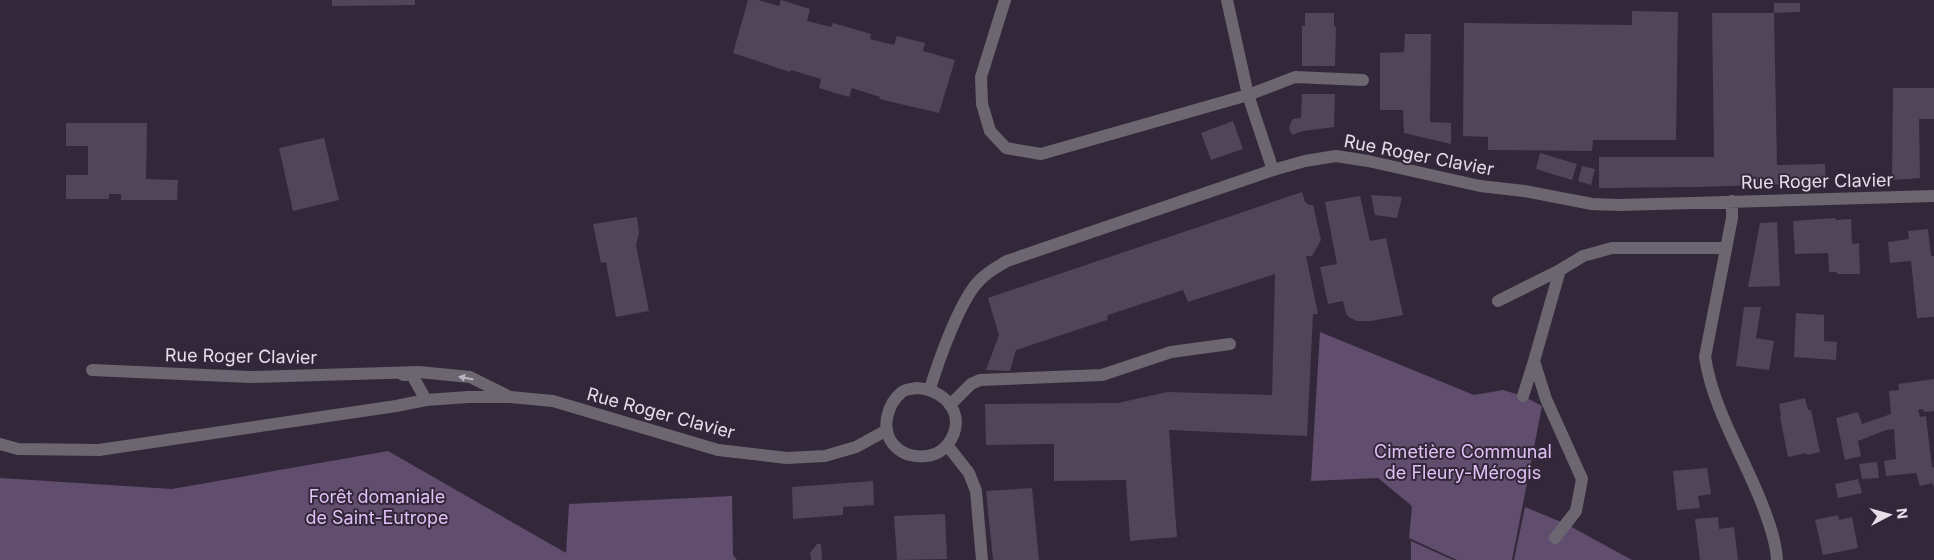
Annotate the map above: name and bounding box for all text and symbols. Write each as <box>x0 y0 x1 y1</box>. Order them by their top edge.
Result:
street label: Rue Roger Clavier <box>1342 130 1496 180</box>
street label: Rue Roger Clavier <box>1741 169 1894 193</box>
street label: Rue Roger Clavier <box>165 344 318 368</box>
one-way arrow <box>458 373 474 381</box>
street label: Rue Roger Clavier <box>585 383 738 443</box>
park label: Cimetière Communal de Fleury-Mérogis <box>1374 441 1552 483</box>
park label: Forêt domaniale de Saint-Eutrope <box>305 486 449 528</box>
north arrow <box>1864 490 1914 540</box>
text: N <box>1893 507 1911 520</box>

